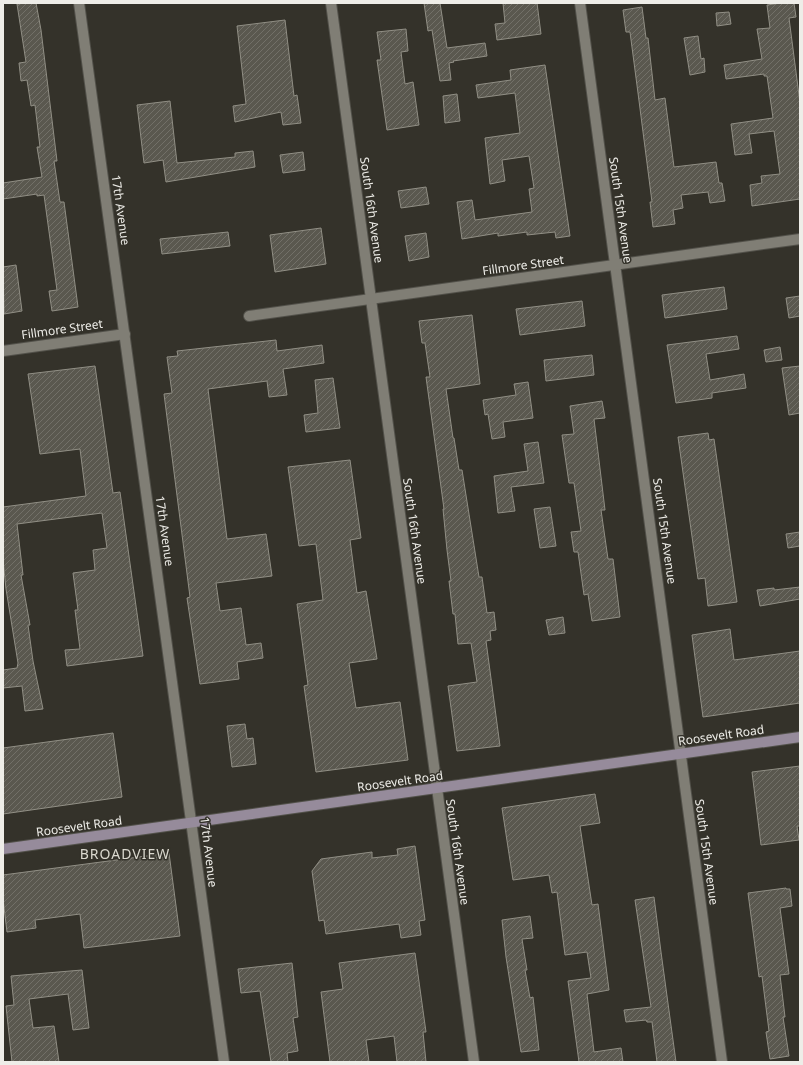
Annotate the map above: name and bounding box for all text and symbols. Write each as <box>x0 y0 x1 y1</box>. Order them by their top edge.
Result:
street label: South 16th Avenue <box>356 156 388 264</box>
street label: South 15th Avenue <box>605 156 637 264</box>
street label: 17th Avenue <box>108 174 134 246</box>
street label: Fillmore Street <box>481 251 565 279</box>
street label: Fillmore Street <box>20 315 104 343</box>
street label: South 16th Avenue <box>399 477 431 585</box>
street label: South 15th Avenue <box>649 477 681 585</box>
street label: 17th Avenue <box>152 495 178 567</box>
street label: Roosevelt Road <box>677 721 765 749</box>
street label: Roosevelt Road <box>356 767 444 795</box>
street label: South 16th Avenue <box>442 798 474 906</box>
street label: South 15th Avenue <box>691 798 723 906</box>
street label: Roosevelt Road <box>35 812 123 840</box>
street label: 17th Avenue <box>196 816 222 888</box>
district label: BROADVIEW <box>80 844 170 863</box>

